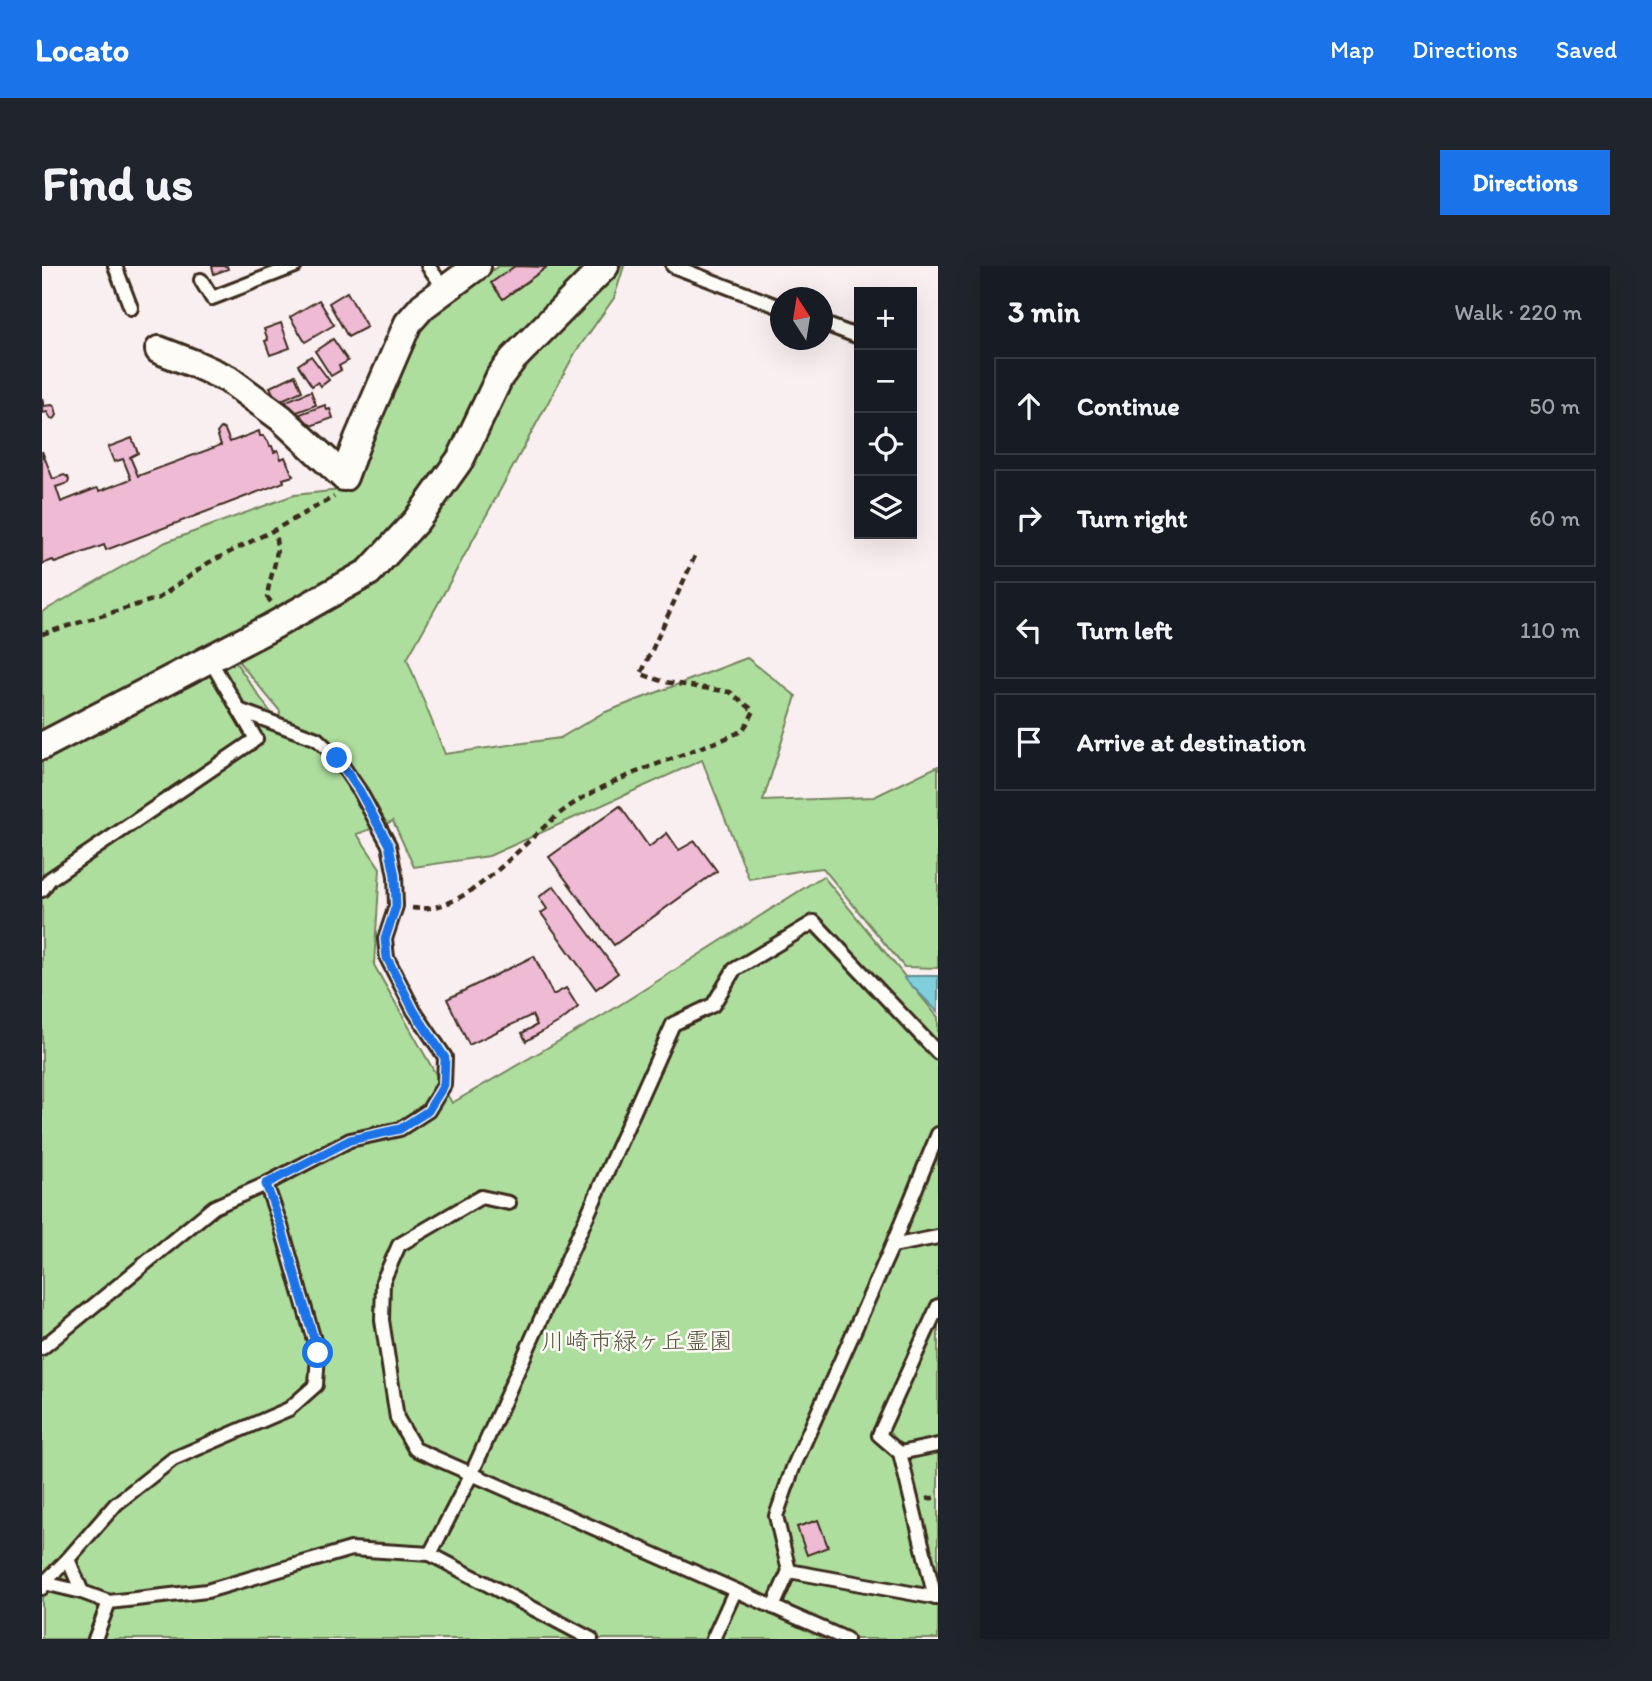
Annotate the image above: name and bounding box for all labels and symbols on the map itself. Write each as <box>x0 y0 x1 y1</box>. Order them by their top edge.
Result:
north arrow <box>770 287 833 350</box>
route end <box>321 742 352 773</box>
park label: 川崎市緑ヶ丘霊園 <box>541 1326 733 1355</box>
route start <box>302 1337 333 1368</box>

